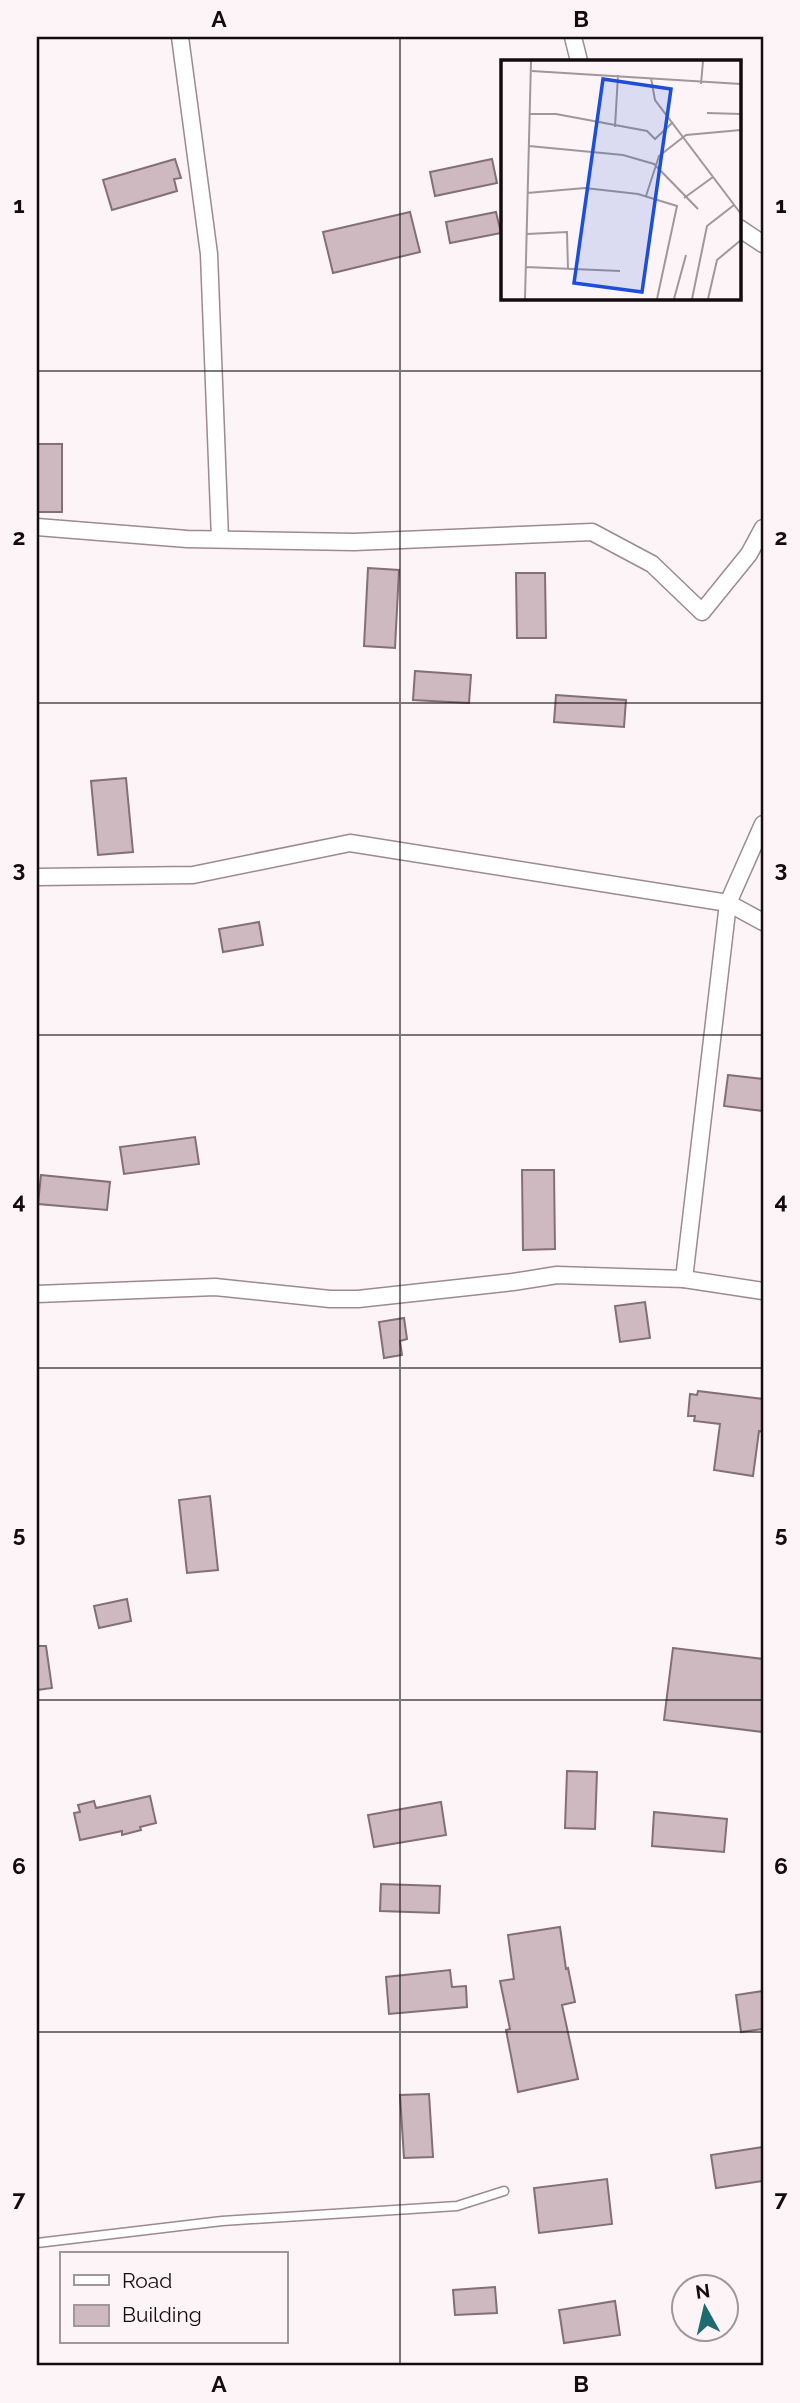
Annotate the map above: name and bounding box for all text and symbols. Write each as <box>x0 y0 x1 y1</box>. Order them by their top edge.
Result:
text: A <box>211 5 227 32</box>
text: B <box>573 5 589 32</box>
inset map <box>501 60 740 299</box>
text: 1 <box>13 191 25 218</box>
text: 1 <box>775 191 787 218</box>
text: 2 <box>13 523 25 550</box>
text: 2 <box>775 523 787 550</box>
text: 3 <box>13 855 25 882</box>
text: 3 <box>775 855 787 882</box>
text: 4 <box>12 1187 26 1214</box>
text: 4 <box>774 1187 788 1214</box>
text: 5 <box>13 1520 26 1547</box>
text: 5 <box>775 1520 788 1547</box>
text: 6 <box>12 1852 26 1879</box>
text: 6 <box>774 1852 788 1879</box>
text: 7 <box>13 2184 26 2211</box>
text: 7 <box>775 2184 788 2211</box>
legend <box>60 2252 287 2344</box>
text: Road <box>122 2268 172 2293</box>
north arrow <box>670 2274 740 2344</box>
text: N <box>694 2279 711 2303</box>
text: Building <box>122 2302 202 2327</box>
text: A <box>211 2370 227 2397</box>
text: B <box>573 2370 589 2397</box>

